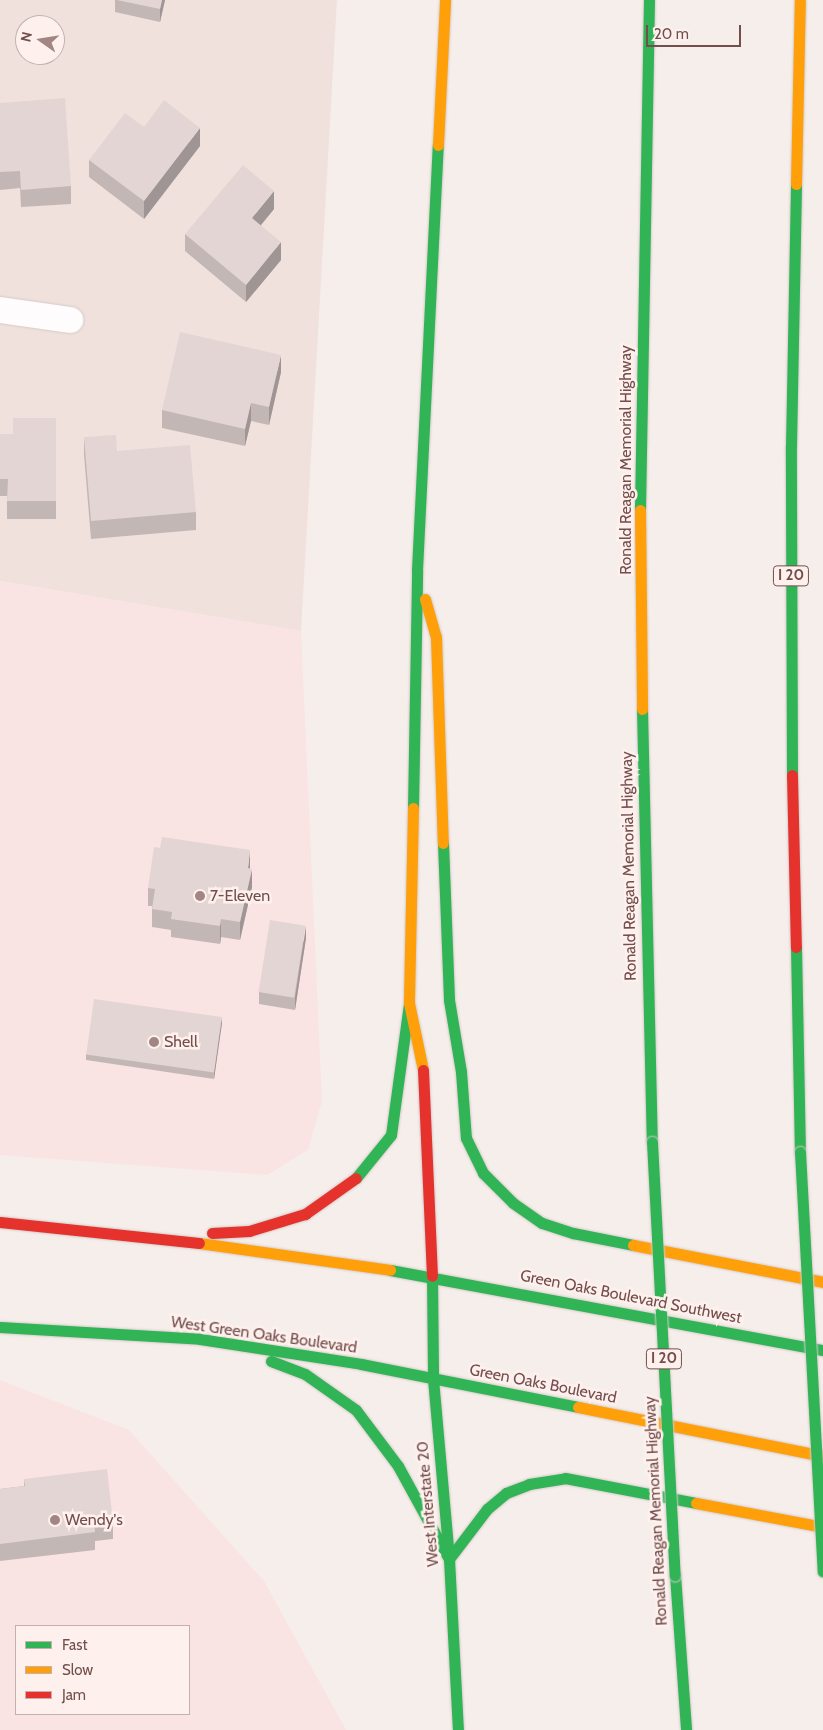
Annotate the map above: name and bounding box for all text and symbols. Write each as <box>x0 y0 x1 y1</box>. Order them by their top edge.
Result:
north arrow <box>15 15 65 65</box>
scale bar <box>648 15 743 47</box>
text: 20 m <box>654 25 689 43</box>
text: N <box>16 30 36 44</box>
street label: Ronald Reagan Memorial Highway <box>616 345 636 575</box>
road number: I 20 <box>772 564 810 588</box>
street label: Ronald Reagan Memorial Highway <box>617 751 641 981</box>
place label: 7-Eleven <box>210 886 270 906</box>
marker: 7-Eleven <box>194 890 206 902</box>
place label: Shell <box>164 1032 198 1052</box>
marker: Shell <box>148 1036 160 1048</box>
street label: Green Oaks Boulevard Southwest <box>519 1266 743 1328</box>
street label: West Green Oaks Boulevard <box>170 1312 358 1358</box>
road number: I 20 <box>645 1346 683 1372</box>
street label: Green Oaks Boulevard <box>468 1360 618 1408</box>
street label: Ronald Reagan Memorial Highway <box>640 1396 672 1626</box>
street label: West Interstate 20 <box>413 1440 443 1568</box>
place label: Wendy's <box>65 1510 123 1530</box>
marker: Wendy's <box>49 1514 61 1526</box>
legend <box>15 1625 190 1715</box>
text: Fast <box>62 1636 87 1654</box>
text: Slow <box>62 1661 93 1679</box>
text: Jam <box>62 1686 86 1704</box>

